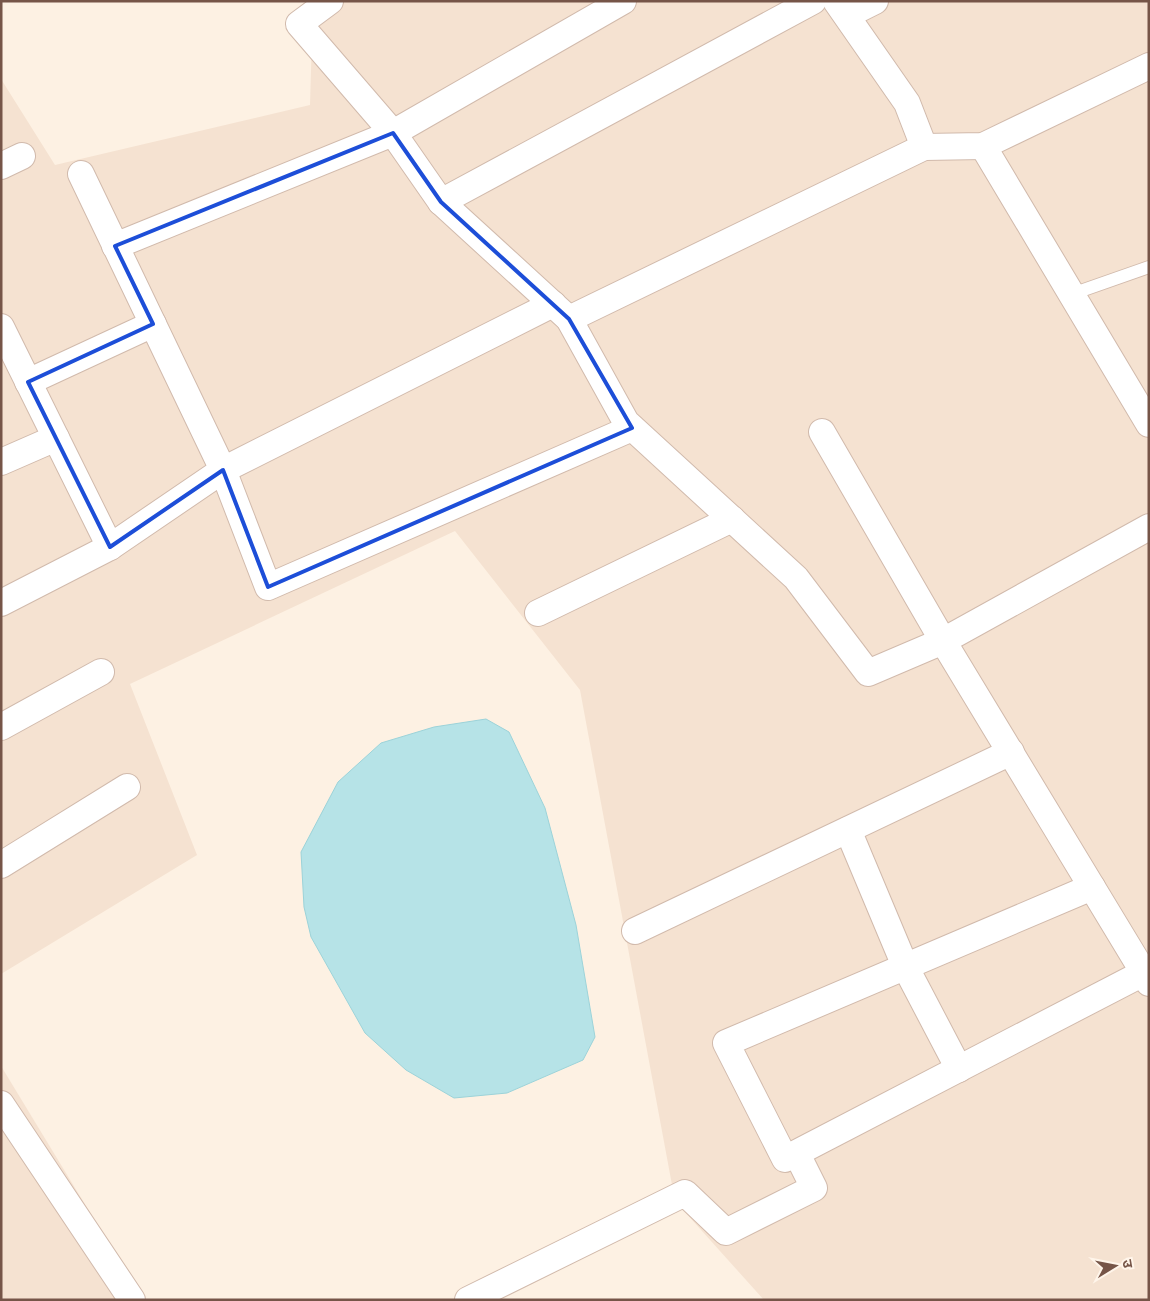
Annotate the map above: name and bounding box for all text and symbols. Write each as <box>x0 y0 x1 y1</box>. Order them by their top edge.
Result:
north arrow <box>1090 1241 1140 1291</box>
text: उ <box>1119 1258 1138 1270</box>

